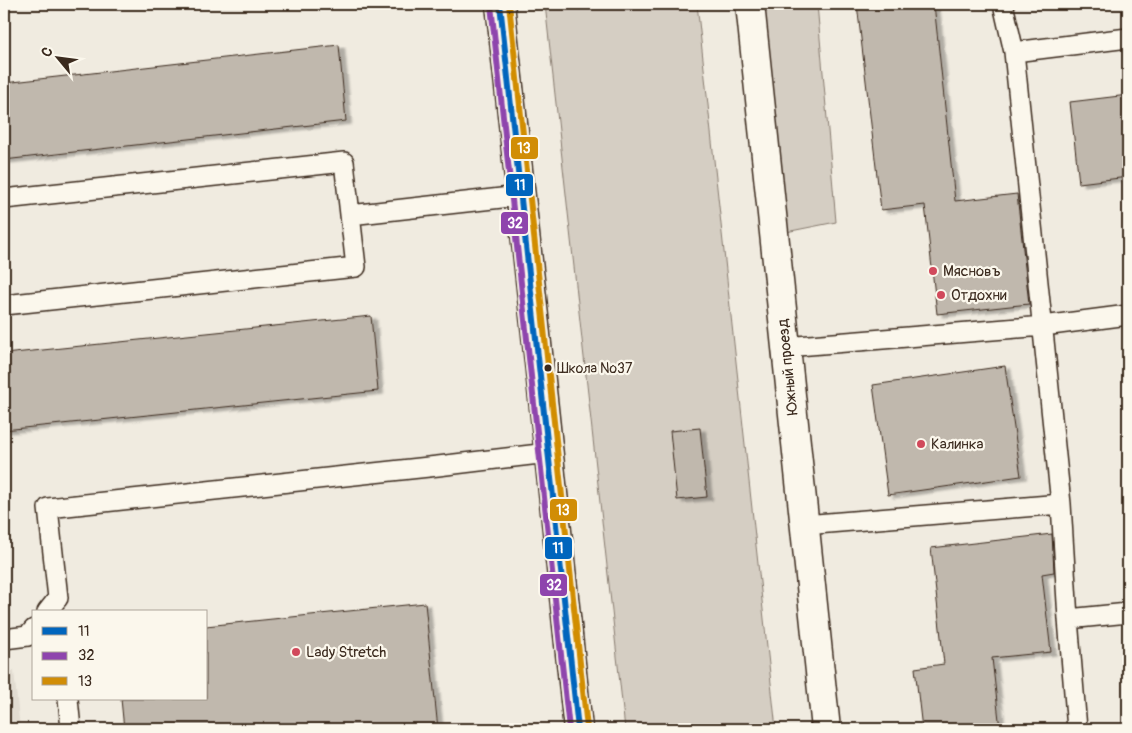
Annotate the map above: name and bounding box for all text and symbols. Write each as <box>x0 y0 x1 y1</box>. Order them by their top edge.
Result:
north arrow <box>32 32 82 82</box>
text: С <box>38 44 57 60</box>
line badge: 13 <box>510 136 539 160</box>
text: 13 <box>517 140 531 157</box>
line badge: 11 <box>505 173 534 197</box>
text: 11 <box>515 177 525 194</box>
line badge: 32 <box>500 211 529 235</box>
text: 32 <box>507 215 523 232</box>
place label: Мясновъ <box>943 262 1001 281</box>
marker: Мясновъ <box>927 265 939 277</box>
place label: Отдохни <box>951 286 1007 305</box>
marker: Отдохни <box>935 289 947 301</box>
street label: Южный проезд <box>774 318 802 416</box>
place label: Школа №37 <box>557 360 633 377</box>
marker: Школа №37 <box>543 363 553 373</box>
place label: Калинка <box>931 435 983 454</box>
marker: Калинка <box>915 438 927 450</box>
line badge: 13 <box>549 498 578 522</box>
text: 13 <box>556 502 570 519</box>
line badge: 11 <box>544 536 573 560</box>
text: 11 <box>553 540 563 557</box>
line badge: 32 <box>539 573 568 597</box>
text: 32 <box>546 577 562 594</box>
legend <box>32 610 208 700</box>
text: 11 <box>78 622 90 641</box>
place label: Lady Stretch <box>306 643 386 662</box>
text: 32 <box>78 646 95 665</box>
marker: Lady Stretch <box>290 646 302 658</box>
text: 13 <box>78 672 92 691</box>

